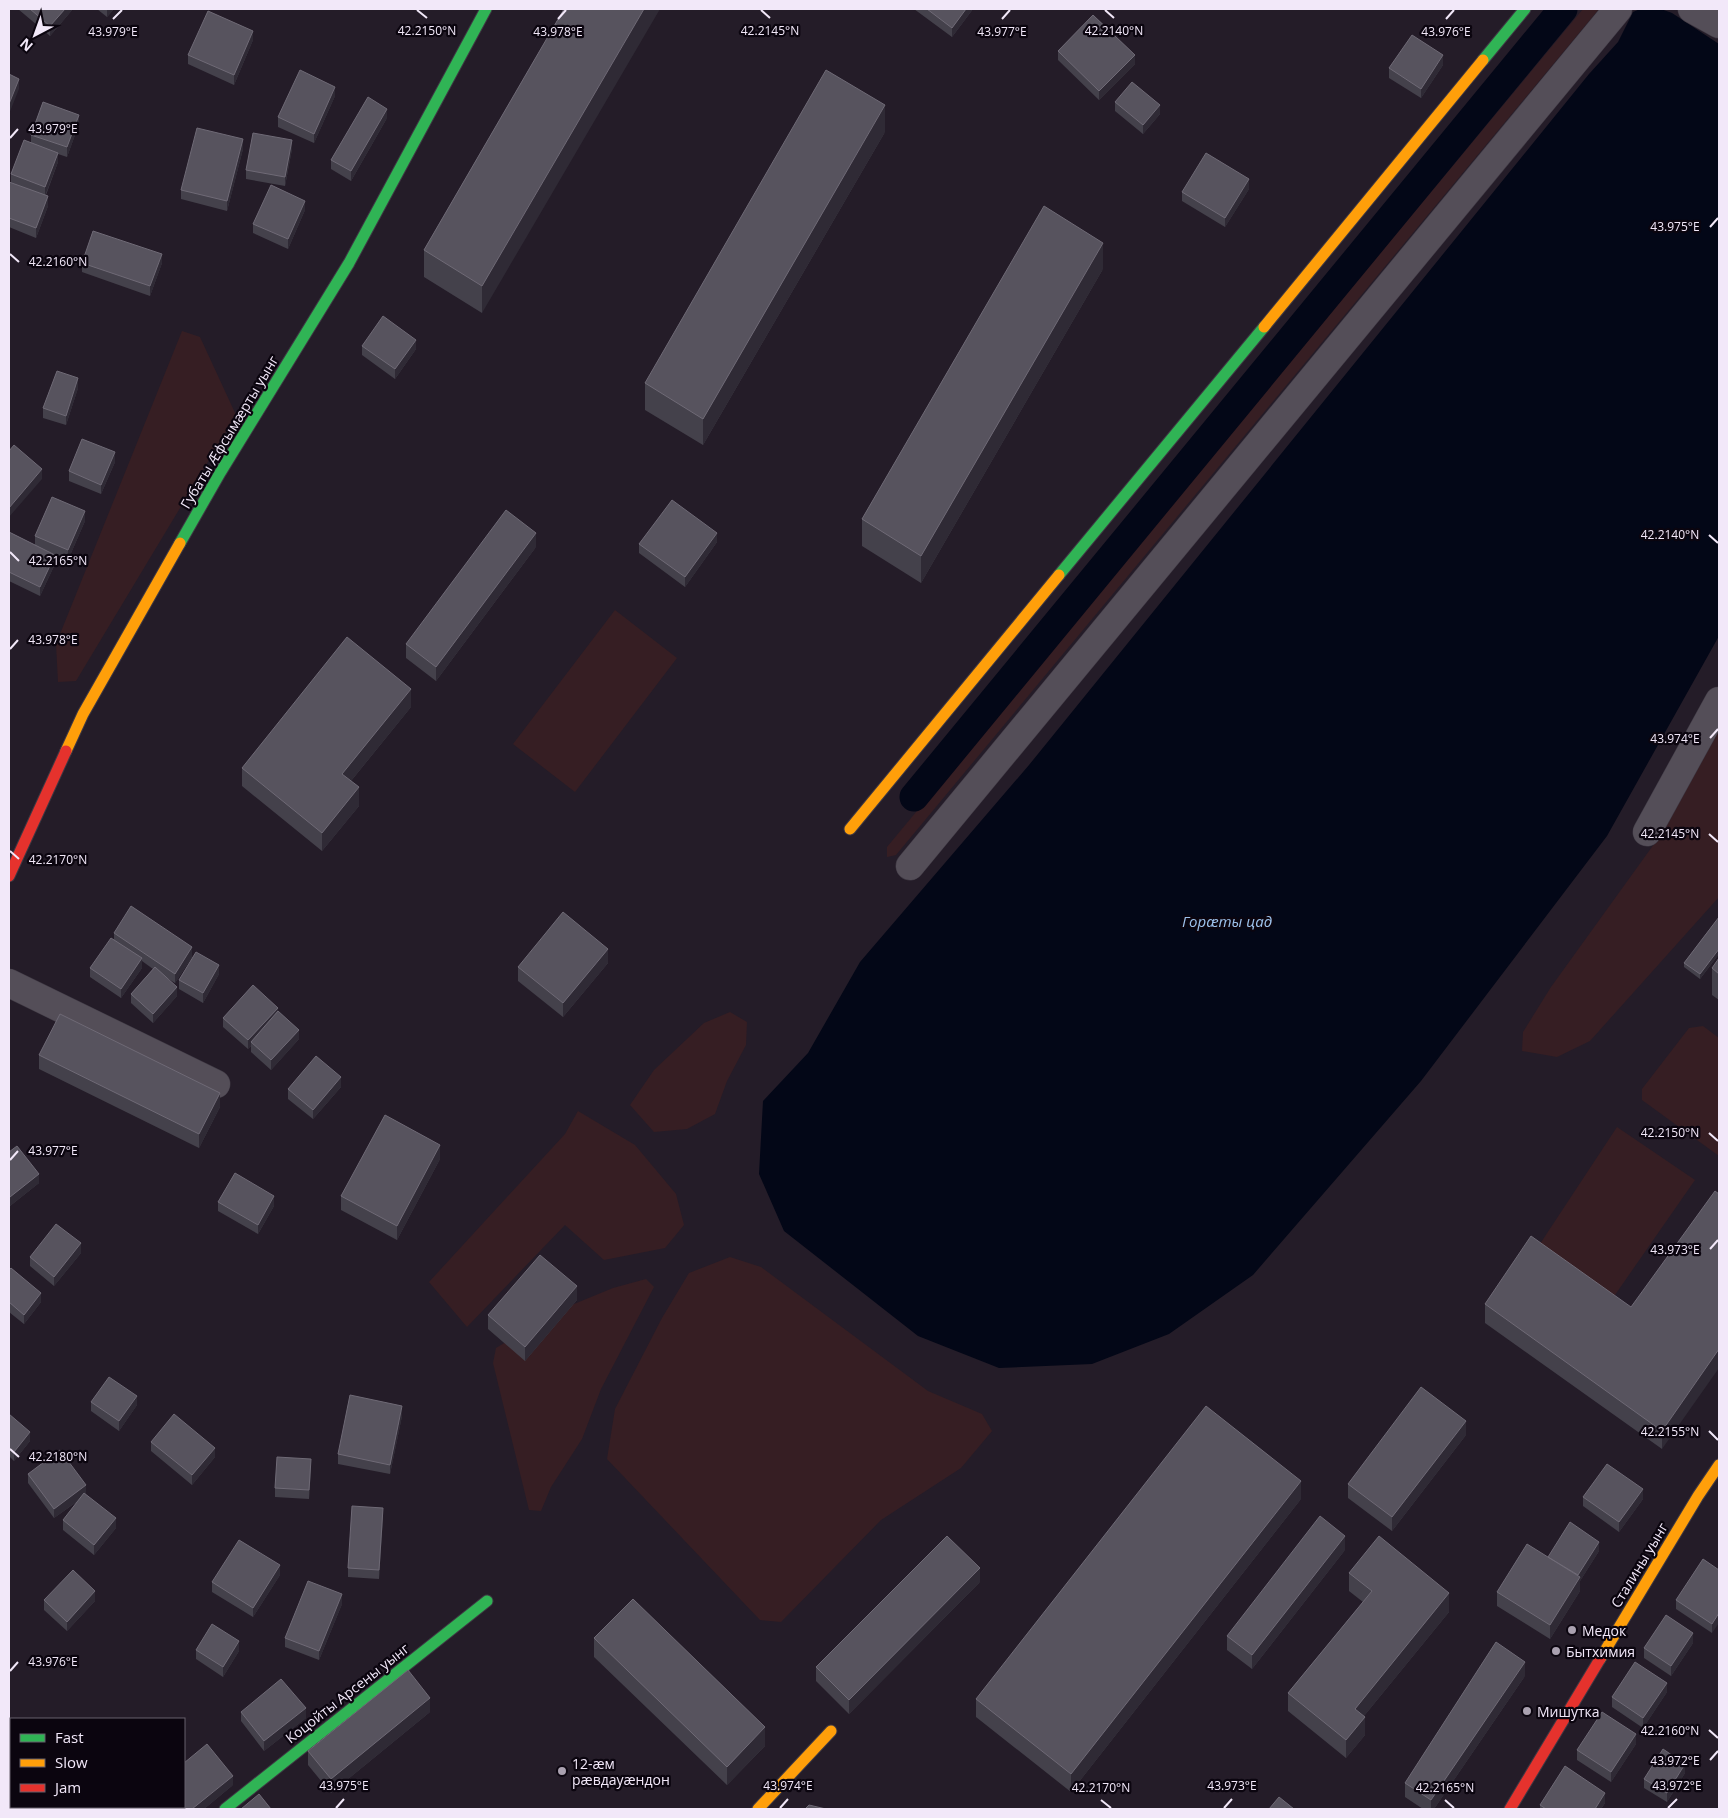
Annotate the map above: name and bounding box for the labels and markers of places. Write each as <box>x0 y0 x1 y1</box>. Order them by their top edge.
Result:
place label: Медок <box>1582 1621 1627 1640</box>
marker: Медок <box>1566 1624 1578 1636</box>
place label: Бытхимия <box>1566 1642 1635 1661</box>
marker: Бытхимия <box>1550 1645 1562 1657</box>
place label: Мишутка <box>1537 1702 1600 1721</box>
marker: Мишутка <box>1521 1705 1533 1717</box>
place label: 12-æм рӕвдауӕндон <box>572 1754 670 1789</box>
marker: 12-æм рӕвдауӕндон <box>556 1765 568 1777</box>

